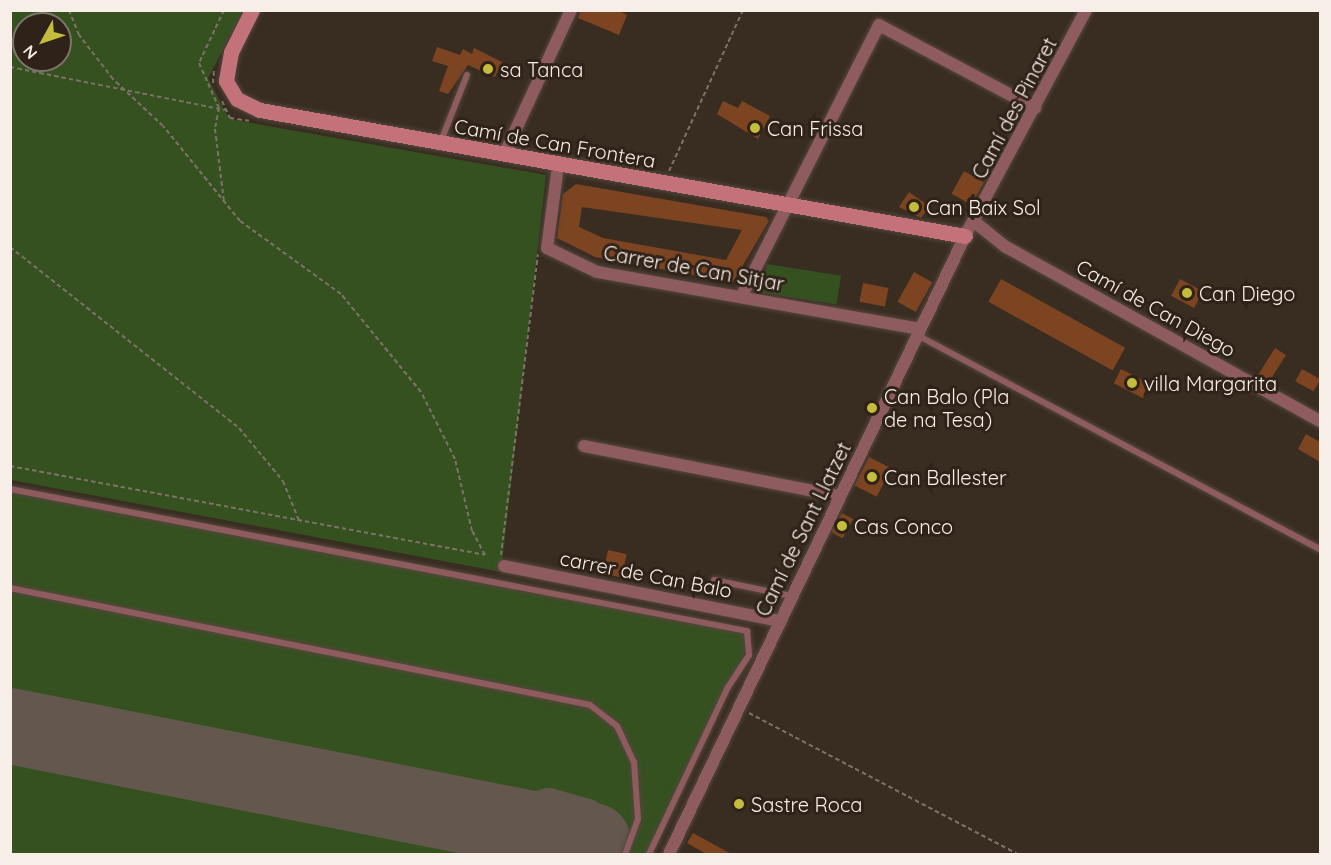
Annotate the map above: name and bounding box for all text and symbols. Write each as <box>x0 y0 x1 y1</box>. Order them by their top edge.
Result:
north arrow <box>12 12 72 72</box>
street label: Camí des Pinaret <box>967 33 1061 183</box>
text: N <box>18 41 41 63</box>
place label: sa Tanca <box>500 57 583 81</box>
marker: sa Tanca <box>481 62 495 76</box>
street label: Camí de Can Frontera <box>453 113 657 173</box>
place label: Can Frissa <box>767 116 863 140</box>
marker: Can Frissa <box>748 121 762 135</box>
place label: Can Baix Sol <box>926 195 1041 219</box>
marker: Can Baix Sol <box>907 200 921 214</box>
street label: Carrer de Can Sitjar <box>602 240 786 296</box>
street label: Camí de Can Diego <box>1072 254 1240 362</box>
place label: Can Diego <box>1199 281 1295 305</box>
marker: Can Diego <box>1180 286 1194 300</box>
place label: villa Margarita <box>1144 371 1277 395</box>
marker: villa Margarita <box>1125 376 1139 390</box>
place label: Can Balo (Pla de na Tesa) <box>884 384 1009 431</box>
marker: Can Balo (Pla de na Tesa) <box>865 401 879 415</box>
street label: Camí de Sant Llatzet <box>750 438 856 620</box>
place label: Can Ballester <box>884 465 1007 489</box>
marker: Can Ballester <box>865 470 879 484</box>
place label: Cas Conco <box>854 514 953 538</box>
marker: Cas Conco <box>835 519 849 533</box>
street label: carrer de Can Balo <box>558 546 734 602</box>
place label: Sastre Roca <box>751 792 862 816</box>
marker: Sastre Roca <box>732 797 746 811</box>

